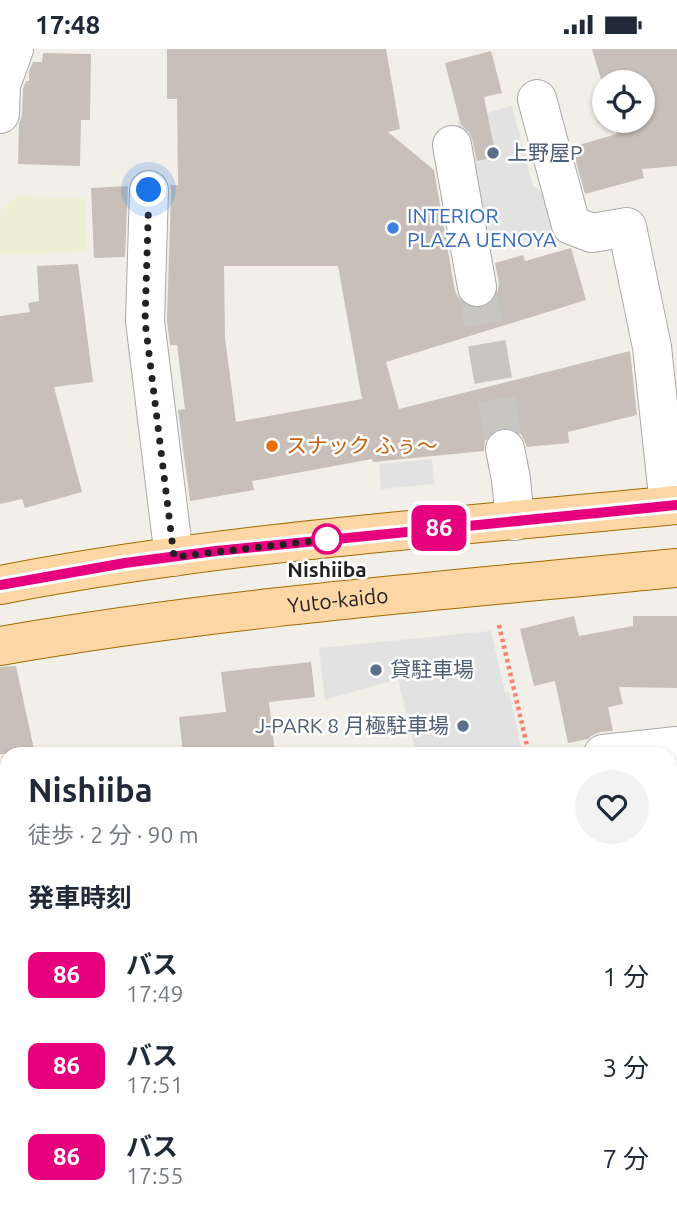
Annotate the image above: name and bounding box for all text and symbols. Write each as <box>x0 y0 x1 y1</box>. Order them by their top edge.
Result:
text: 17:48 <box>35 10 100 39</box>
map controls <box>592 70 655 133</box>
button: locate <box>592 70 655 133</box>
place label: 上野屋P <box>507 140 583 164</box>
marker: 上野屋P <box>485 145 501 161</box>
your location <box>131 172 166 207</box>
place label: INTERIOR PLAZA UENOYA <box>407 203 557 251</box>
marker: INTERIOR PLAZA UENOYA <box>385 220 401 236</box>
place label: スナック ふぅ～ <box>286 433 438 457</box>
marker: スナック ふぅ～ <box>264 438 280 454</box>
line badge: 86 <box>408 505 471 551</box>
text: 86 <box>425 514 453 541</box>
marker: Nishiiba <box>312 524 342 554</box>
place label: Nishiiba <box>287 557 367 581</box>
street label: Yuto-kaido <box>286 583 389 617</box>
place label: 貸駐車場 <box>390 657 474 681</box>
marker: 貸駐車場 <box>368 662 384 678</box>
place label: J-PARK 8 月極駐車場 <box>255 713 449 737</box>
marker: J-PARK 8 月極駐車場 <box>455 718 471 734</box>
button: heart <box>575 770 649 844</box>
text: Nishiiba <box>28 771 153 808</box>
text: 徒歩 · 2 分 · 90 m <box>28 822 199 847</box>
text: 発車時刻 <box>28 883 132 912</box>
text: バス <box>126 950 178 979</box>
text: 86 <box>53 961 80 988</box>
text: 1 分 <box>602 962 649 991</box>
text: 17:49 <box>126 981 184 1006</box>
text: バス <box>126 1041 178 1070</box>
text: 86 <box>53 1052 80 1079</box>
text: 3 分 <box>602 1053 649 1082</box>
text: 17:51 <box>126 1072 184 1097</box>
text: バス <box>126 1132 178 1161</box>
text: 86 <box>53 1143 80 1170</box>
text: 7 分 <box>602 1144 649 1173</box>
text: 17:55 <box>126 1163 184 1188</box>

